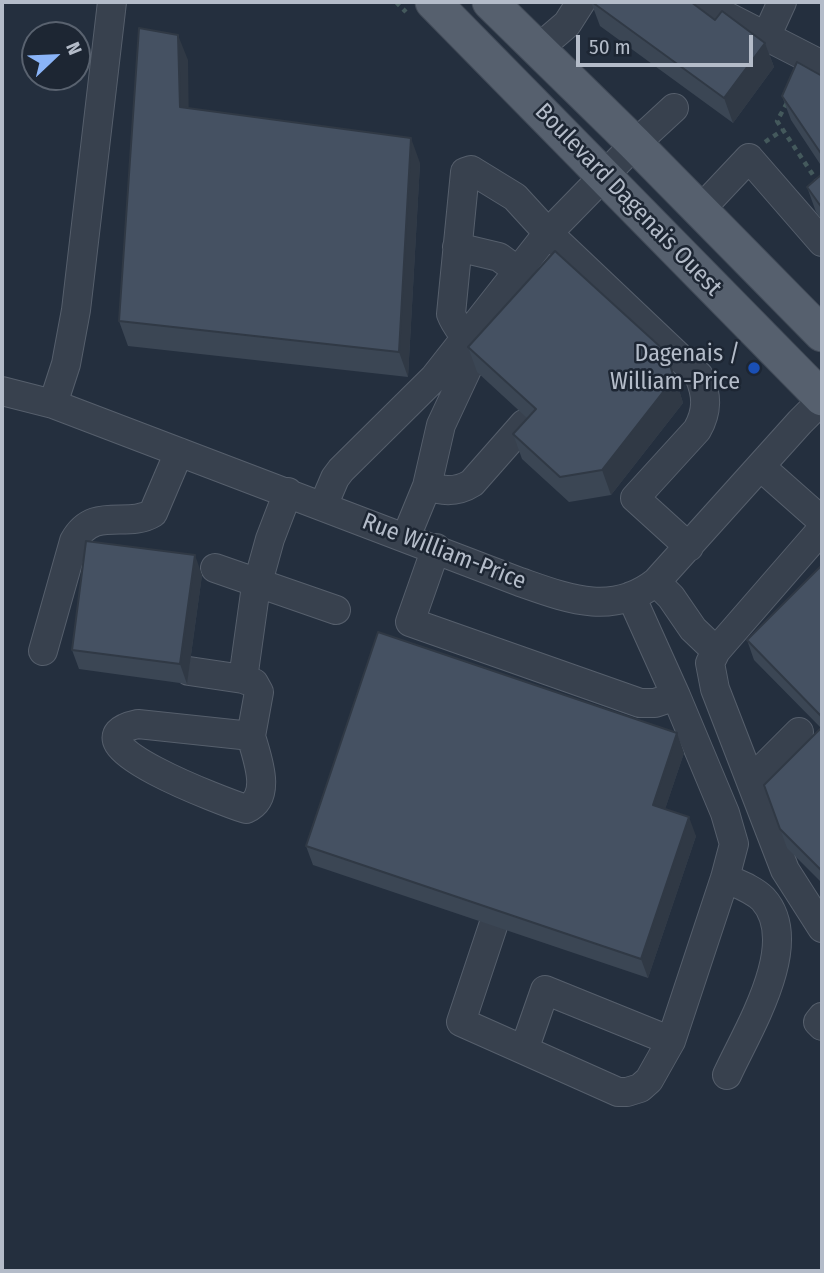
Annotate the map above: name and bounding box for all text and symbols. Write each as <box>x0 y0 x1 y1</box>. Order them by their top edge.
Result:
north arrow <box>21 21 91 91</box>
scale bar <box>579 21 756 65</box>
text: 50 m <box>589 34 631 60</box>
text: N <box>61 39 87 58</box>
street label: Boulevard Dagenais Ouest <box>529 98 727 302</box>
place label: Dagenais / William-Price <box>610 340 740 396</box>
marker: Dagenais / William-Price <box>746 360 762 376</box>
street label: Rue William-Price <box>358 508 530 596</box>

